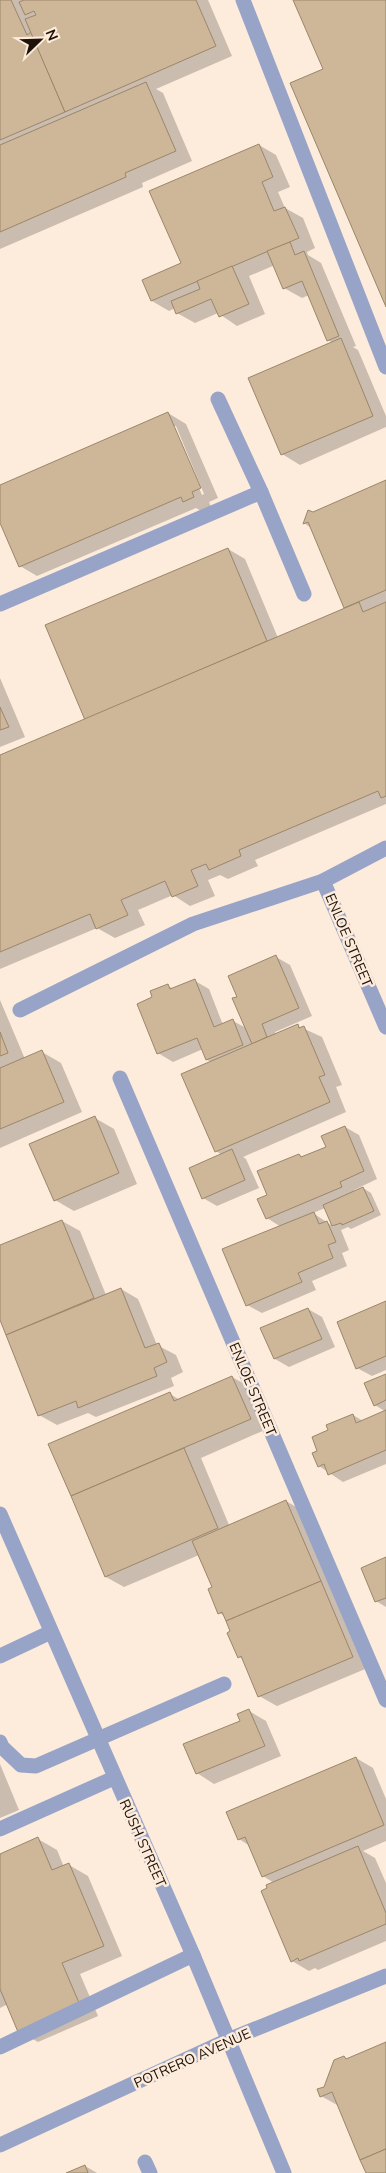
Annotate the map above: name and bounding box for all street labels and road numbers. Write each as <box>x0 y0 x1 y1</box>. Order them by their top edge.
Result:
street label: ENLOE STREET <box>321 891 377 990</box>
street label: ENLOE STREET <box>225 1340 281 1439</box>
street label: RUSH STREET <box>116 1796 171 1890</box>
street label: POTRERO AVENUE <box>131 2024 253 2092</box>

